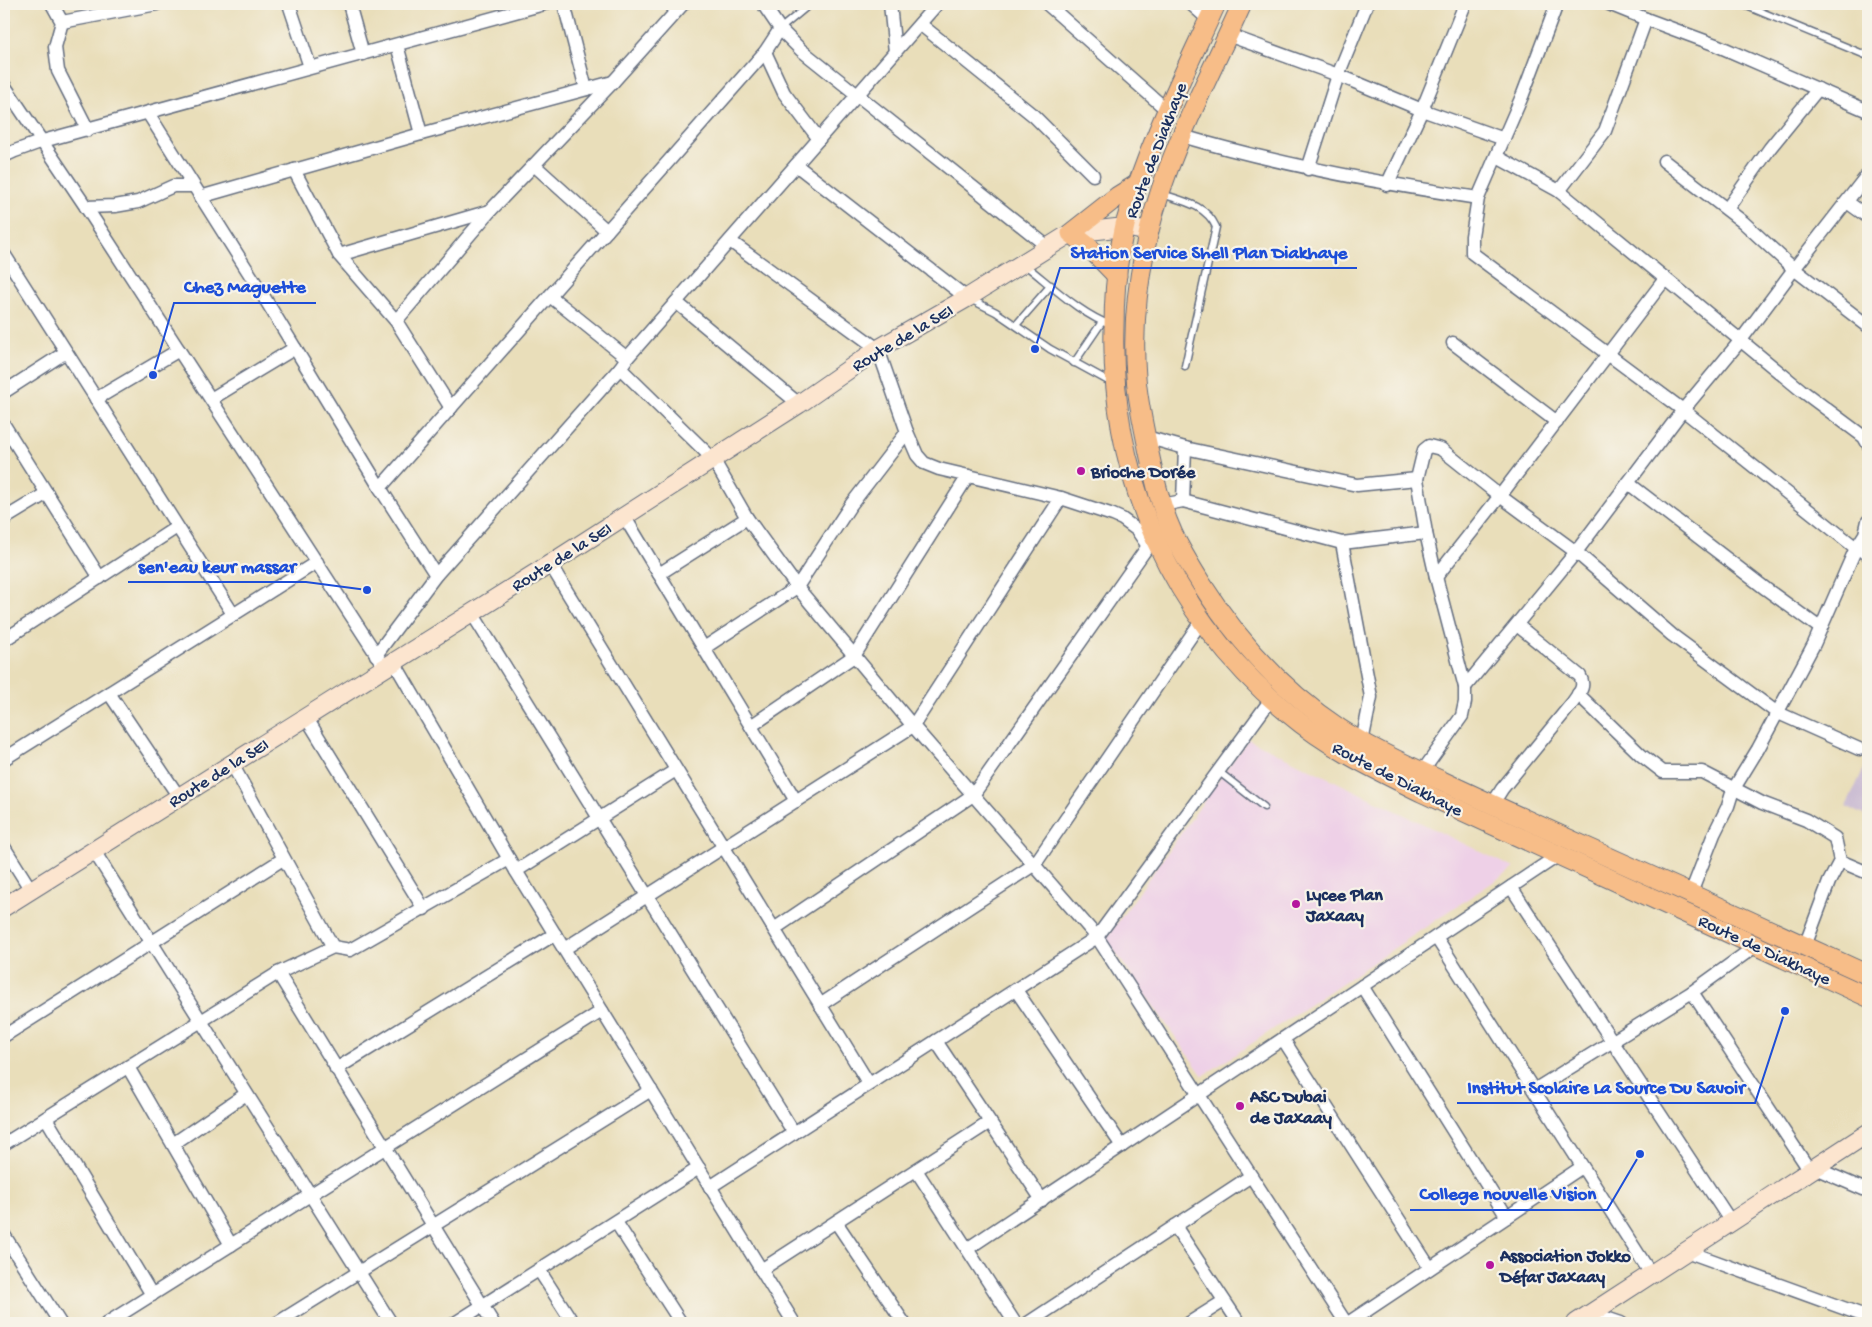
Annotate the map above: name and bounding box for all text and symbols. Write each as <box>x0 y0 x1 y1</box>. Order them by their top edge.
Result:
street label: Route de Diakhaye <box>1122 79 1193 222</box>
callout: Station Service Shell Plan Diakhaye <box>1060 234 1357 268</box>
text: Station Service Shell Plan Diakhaye <box>1071 243 1349 266</box>
callout: Chez Maguette <box>174 269 316 303</box>
text: Chez Maguette <box>183 277 307 300</box>
street label: Route de la SEI <box>849 301 958 378</box>
place label: Brioche Dorée <box>1090 463 1196 484</box>
marker: Brioche Dorée <box>1075 465 1087 477</box>
street label: Route de la SEI <box>508 519 616 597</box>
callout: sen'eau keur massar <box>128 548 306 582</box>
text: sen'eau keur massar <box>138 557 298 580</box>
street label: Route de la SEI <box>165 735 273 813</box>
street label: Route de Diakhaye <box>1328 738 1466 823</box>
place label: Lycee Plan Jaxaay <box>1305 886 1383 928</box>
marker: Lycee Plan Jaxaay <box>1290 898 1302 910</box>
street label: Route de Diakhaye <box>1694 911 1834 991</box>
callout: Institut Scolaire La Source Du Savoir <box>1457 1069 1755 1103</box>
text: Institut Scolaire La Source Du Savoir <box>1467 1078 1747 1101</box>
place label: ASC Dubai de Jaxaay <box>1249 1088 1332 1130</box>
marker: ASC Dubai de Jaxaay <box>1234 1100 1246 1112</box>
callout: College nouvelle Vision <box>1410 1176 1607 1210</box>
text: College nouvelle Vision <box>1419 1184 1597 1207</box>
place label: Association Jokko Défar Jaxaay <box>1498 1247 1632 1289</box>
marker: Association Jokko Défar Jaxaay <box>1484 1259 1496 1271</box>

